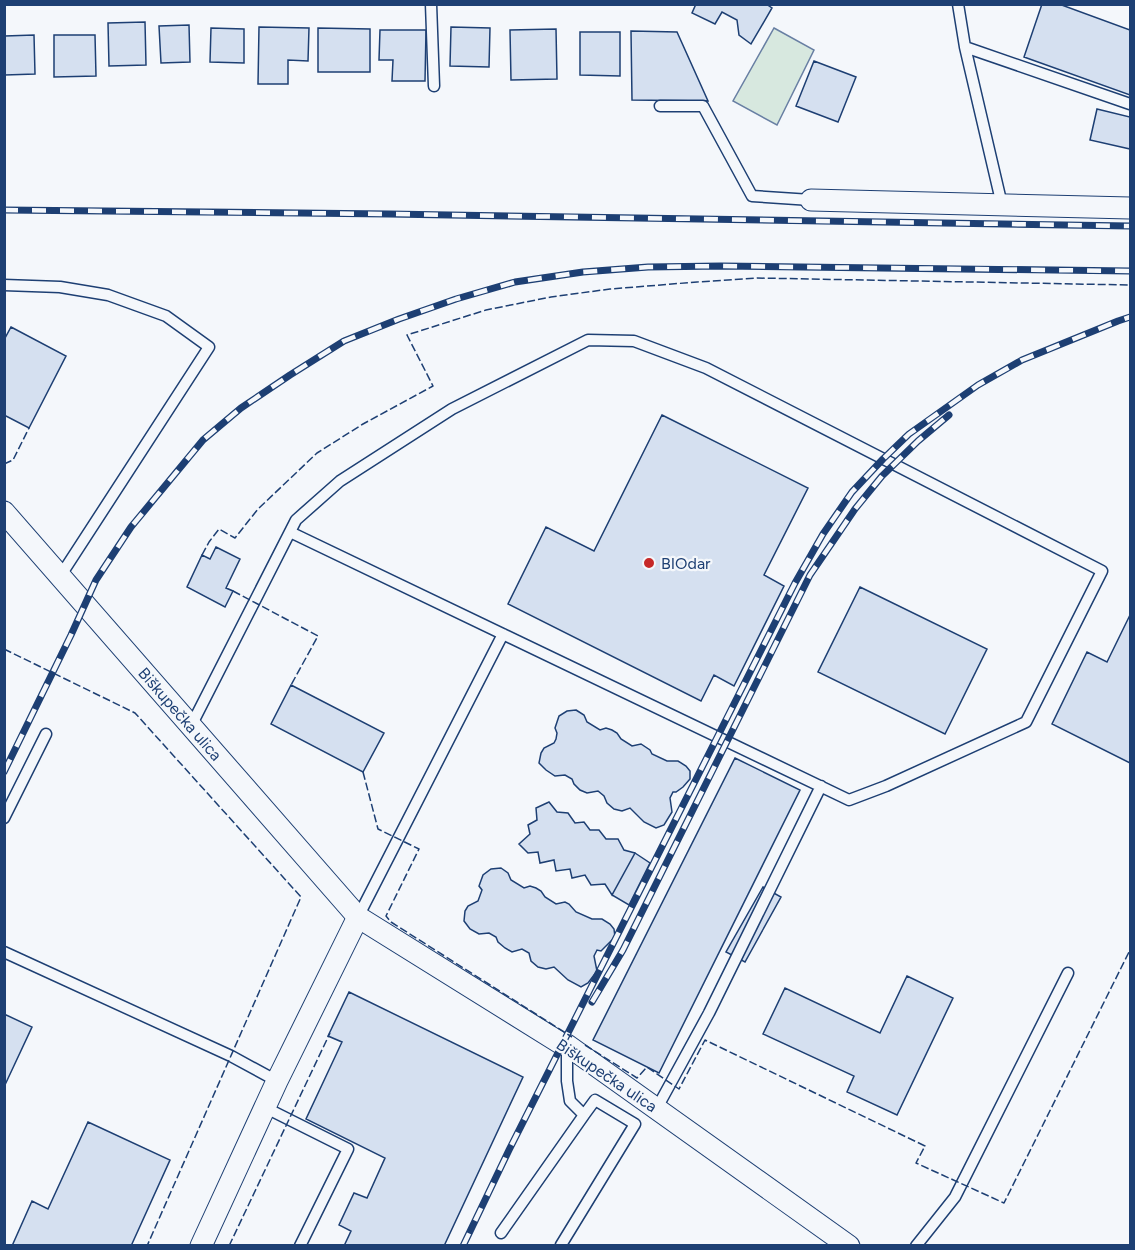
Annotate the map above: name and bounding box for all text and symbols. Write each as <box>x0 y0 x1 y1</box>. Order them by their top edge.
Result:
place label: BIOdar <box>661 554 711 573</box>
marker: BIOdar <box>642 556 656 570</box>
street label: Biškupečka ulica <box>134 664 226 765</box>
street label: Biškupečka ulica <box>553 1035 661 1116</box>

